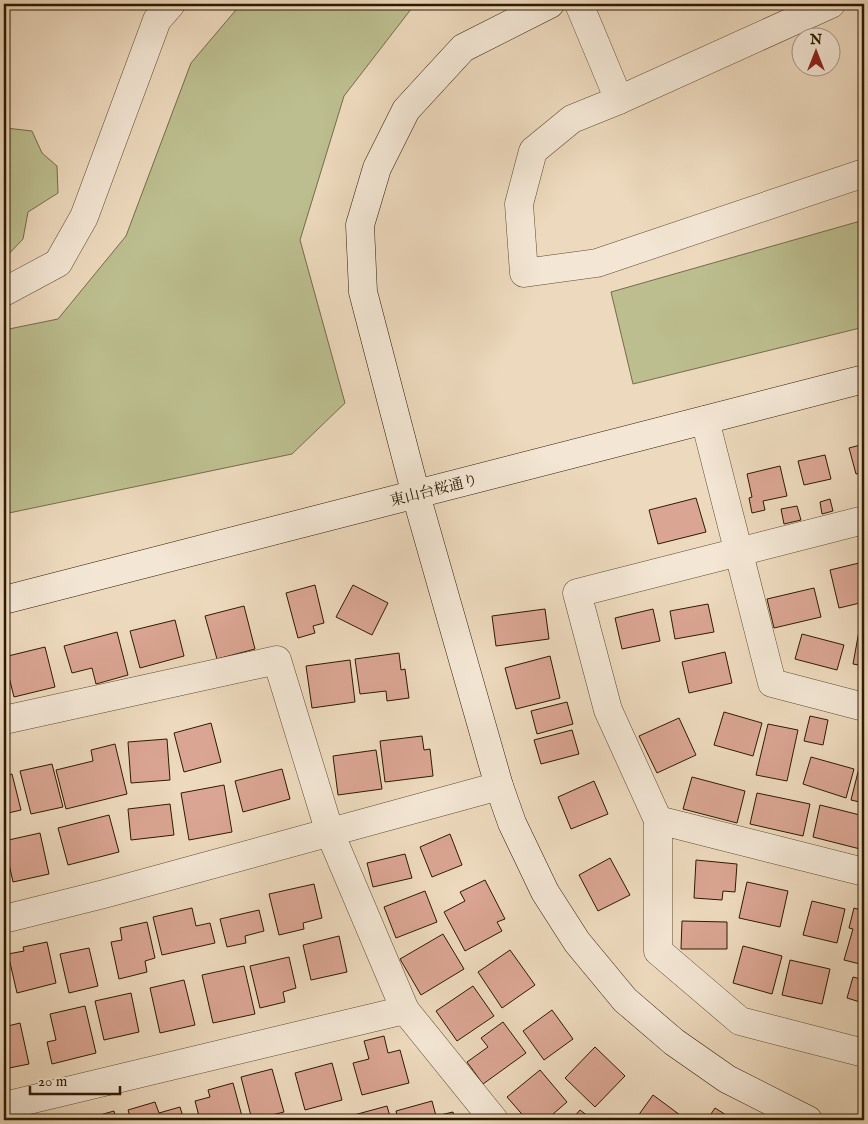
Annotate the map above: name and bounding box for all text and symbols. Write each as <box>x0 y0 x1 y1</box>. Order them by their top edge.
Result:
north arrow <box>790 28 840 78</box>
text: N <box>809 31 822 49</box>
street label: 東山台桜通り <box>388 470 480 511</box>
scale bar <box>30 1064 120 1096</box>
text: 20 m <box>38 1072 68 1091</box>

